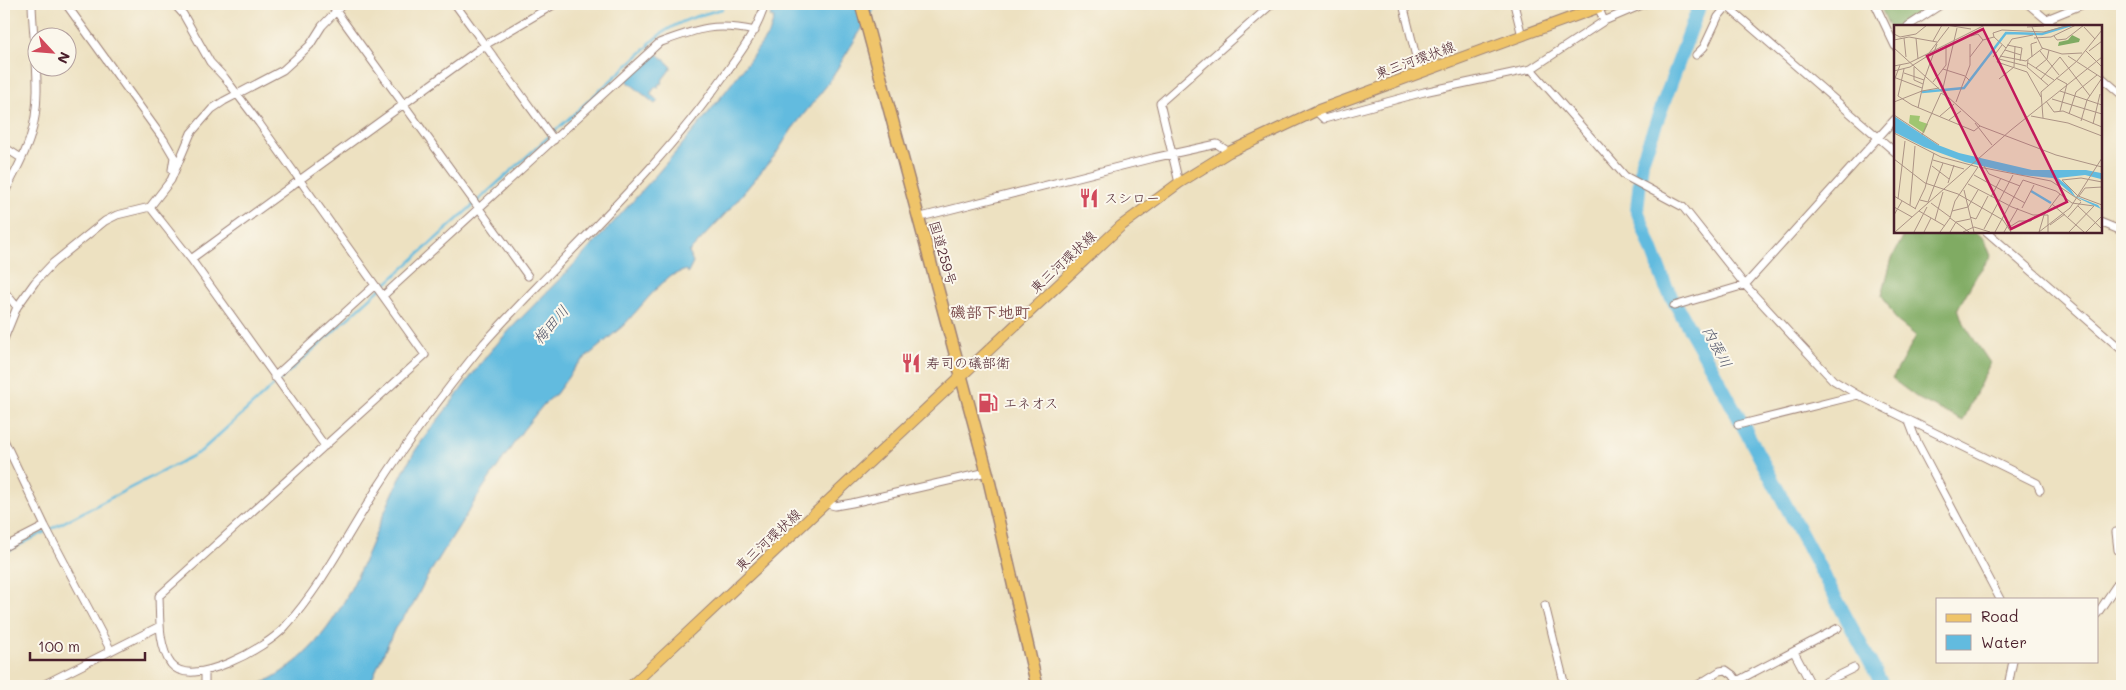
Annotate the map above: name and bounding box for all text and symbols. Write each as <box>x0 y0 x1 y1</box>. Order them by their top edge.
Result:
inset map <box>1894 25 2101 232</box>
north arrow <box>28 28 78 78</box>
street label: 東三河環状線 <box>1372 36 1458 83</box>
text: N <box>53 49 75 67</box>
restaurant icon: スシロー <box>1078 187 1100 209</box>
place label: スシロー <box>1104 188 1160 207</box>
street label: 国道259号 <box>925 218 962 287</box>
street label: 東三河環状線 <box>1025 226 1100 297</box>
water label: 梅田川 <box>528 301 573 348</box>
district label: 磯部下地町 <box>950 301 1030 322</box>
water label: 内張川 <box>1698 322 1737 371</box>
restaurant icon: 寿司の礒部衛 <box>900 352 922 374</box>
place label: 寿司の礒部衛 <box>926 353 1010 372</box>
fuel station icon: エネオス <box>977 392 999 414</box>
place label: エネオス <box>1003 393 1058 412</box>
street label: 東三河環状線 <box>730 504 805 575</box>
legend <box>1936 598 2098 662</box>
text: Road <box>1981 606 2018 626</box>
scale bar <box>30 630 145 662</box>
text: Water <box>1981 632 2027 652</box>
text: 100 m <box>38 636 80 656</box>

